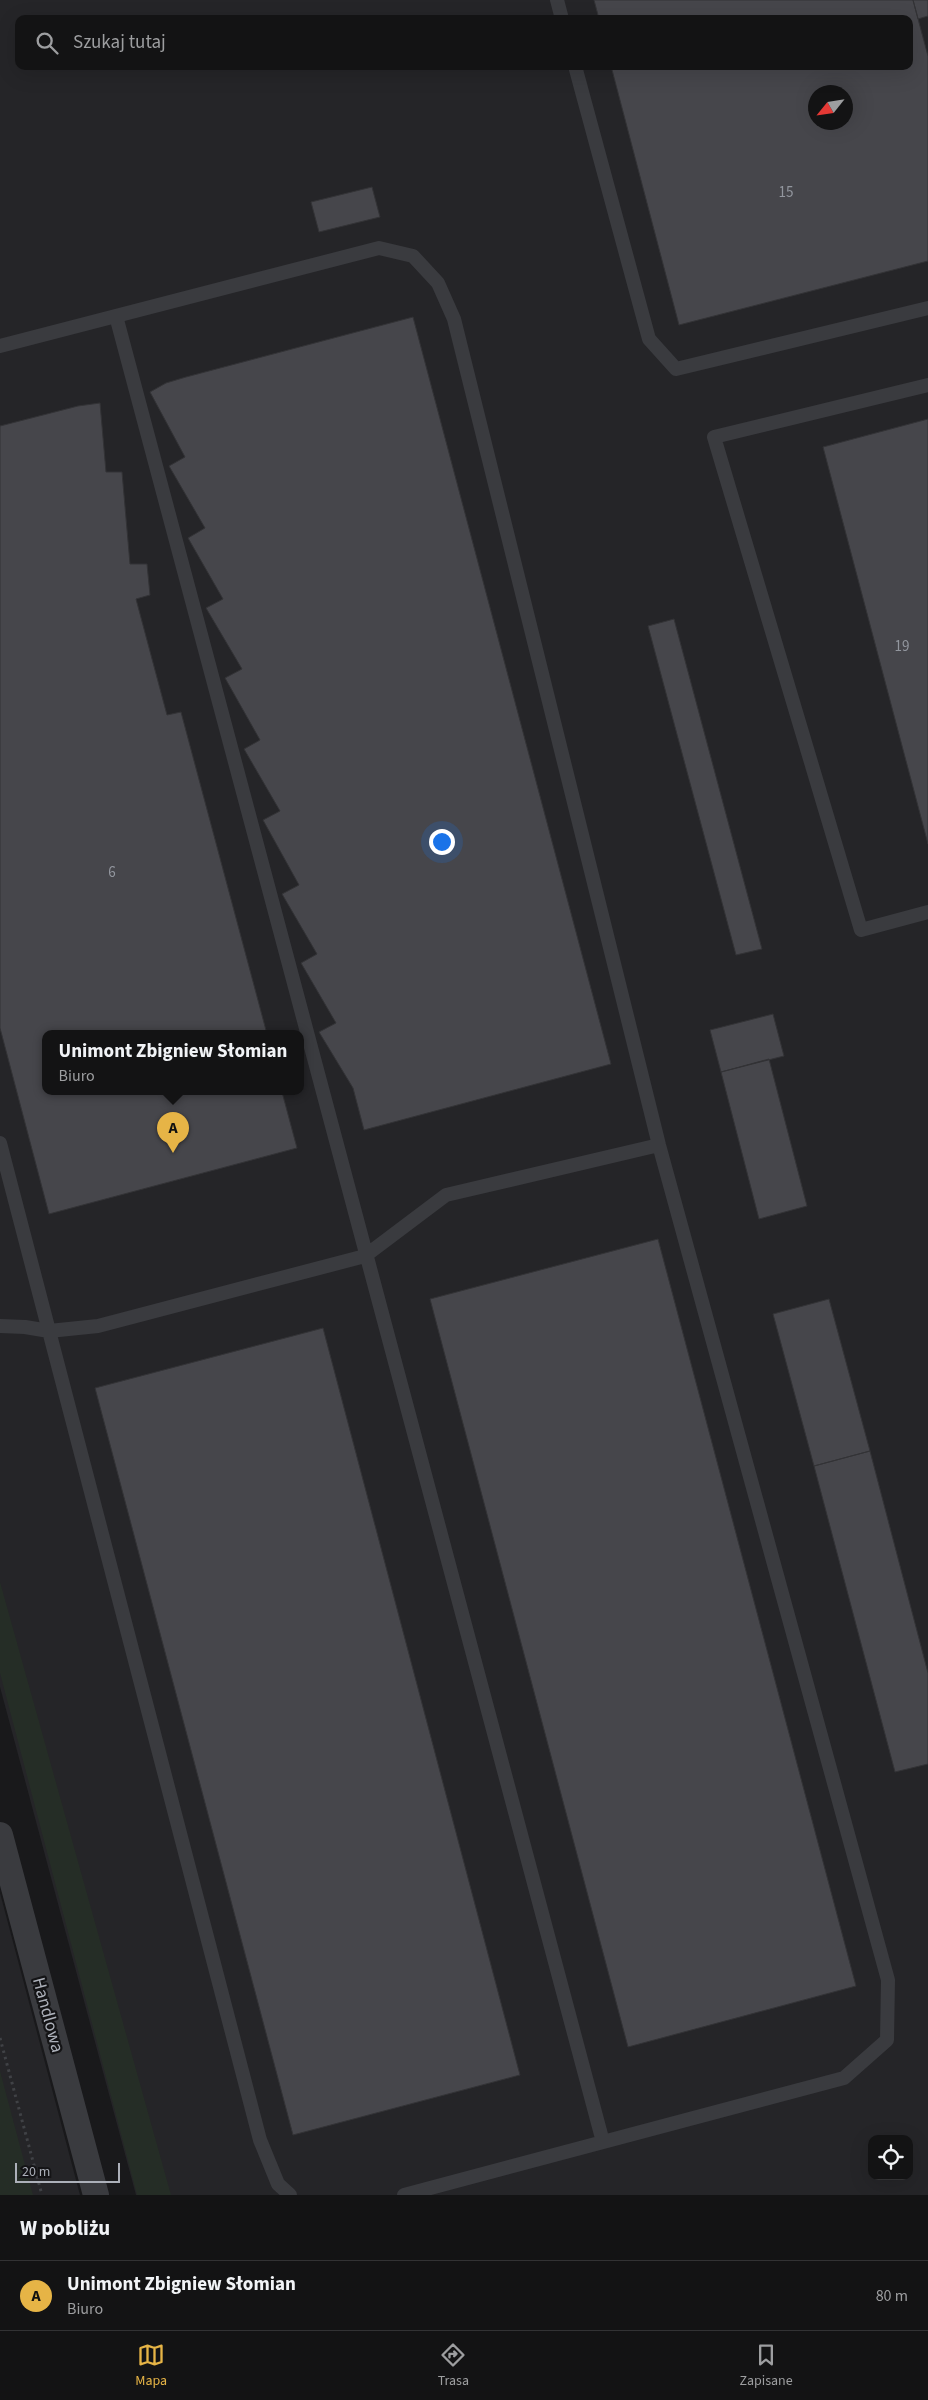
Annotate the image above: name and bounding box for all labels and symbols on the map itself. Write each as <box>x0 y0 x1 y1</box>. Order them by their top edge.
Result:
north arrow <box>808 85 853 130</box>
house number: 15 <box>779 182 793 203</box>
house number: 19 <box>895 636 909 657</box>
your location <box>429 829 455 855</box>
house number: 6 <box>108 862 116 883</box>
pin: A <box>157 1112 189 1153</box>
street label: Handlowa <box>26 1975 70 2055</box>
scale bar <box>15 2160 120 2183</box>

